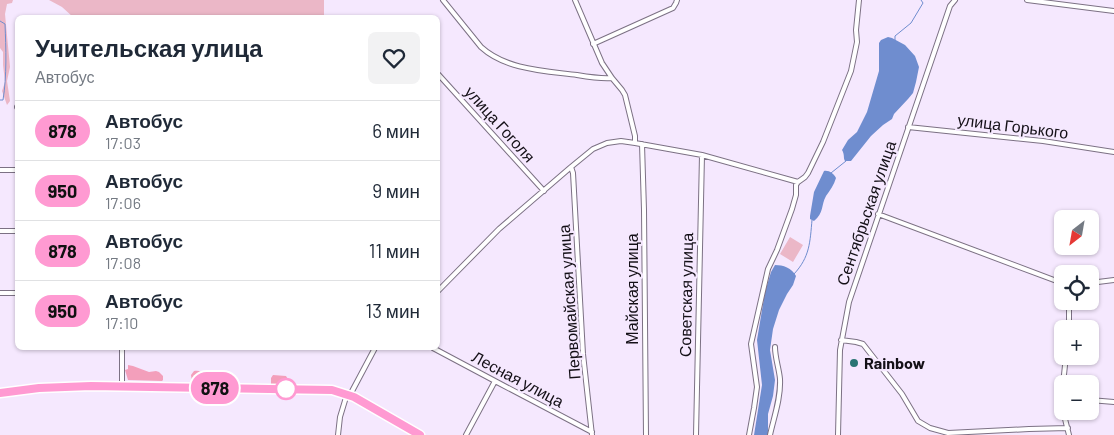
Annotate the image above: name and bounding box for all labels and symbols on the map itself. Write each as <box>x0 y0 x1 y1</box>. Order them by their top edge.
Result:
street label: улица Гоголя <box>461 82 539 166</box>
street label: улица Горького <box>957 109 1070 142</box>
street label: Сентябрьская улица <box>832 138 899 288</box>
north arrow <box>1054 210 1099 255</box>
street label: Первомайская улица <box>554 224 583 380</box>
street label: Майская улица <box>622 233 641 345</box>
street label: Советская улица <box>675 233 696 357</box>
street label: Лесная улица <box>469 346 567 411</box>
place label: Rainbow <box>864 353 926 372</box>
marker: Rainbow <box>848 357 860 369</box>
line badge: 878 <box>186 372 244 404</box>
unlabelled marker <box>275 378 297 400</box>

